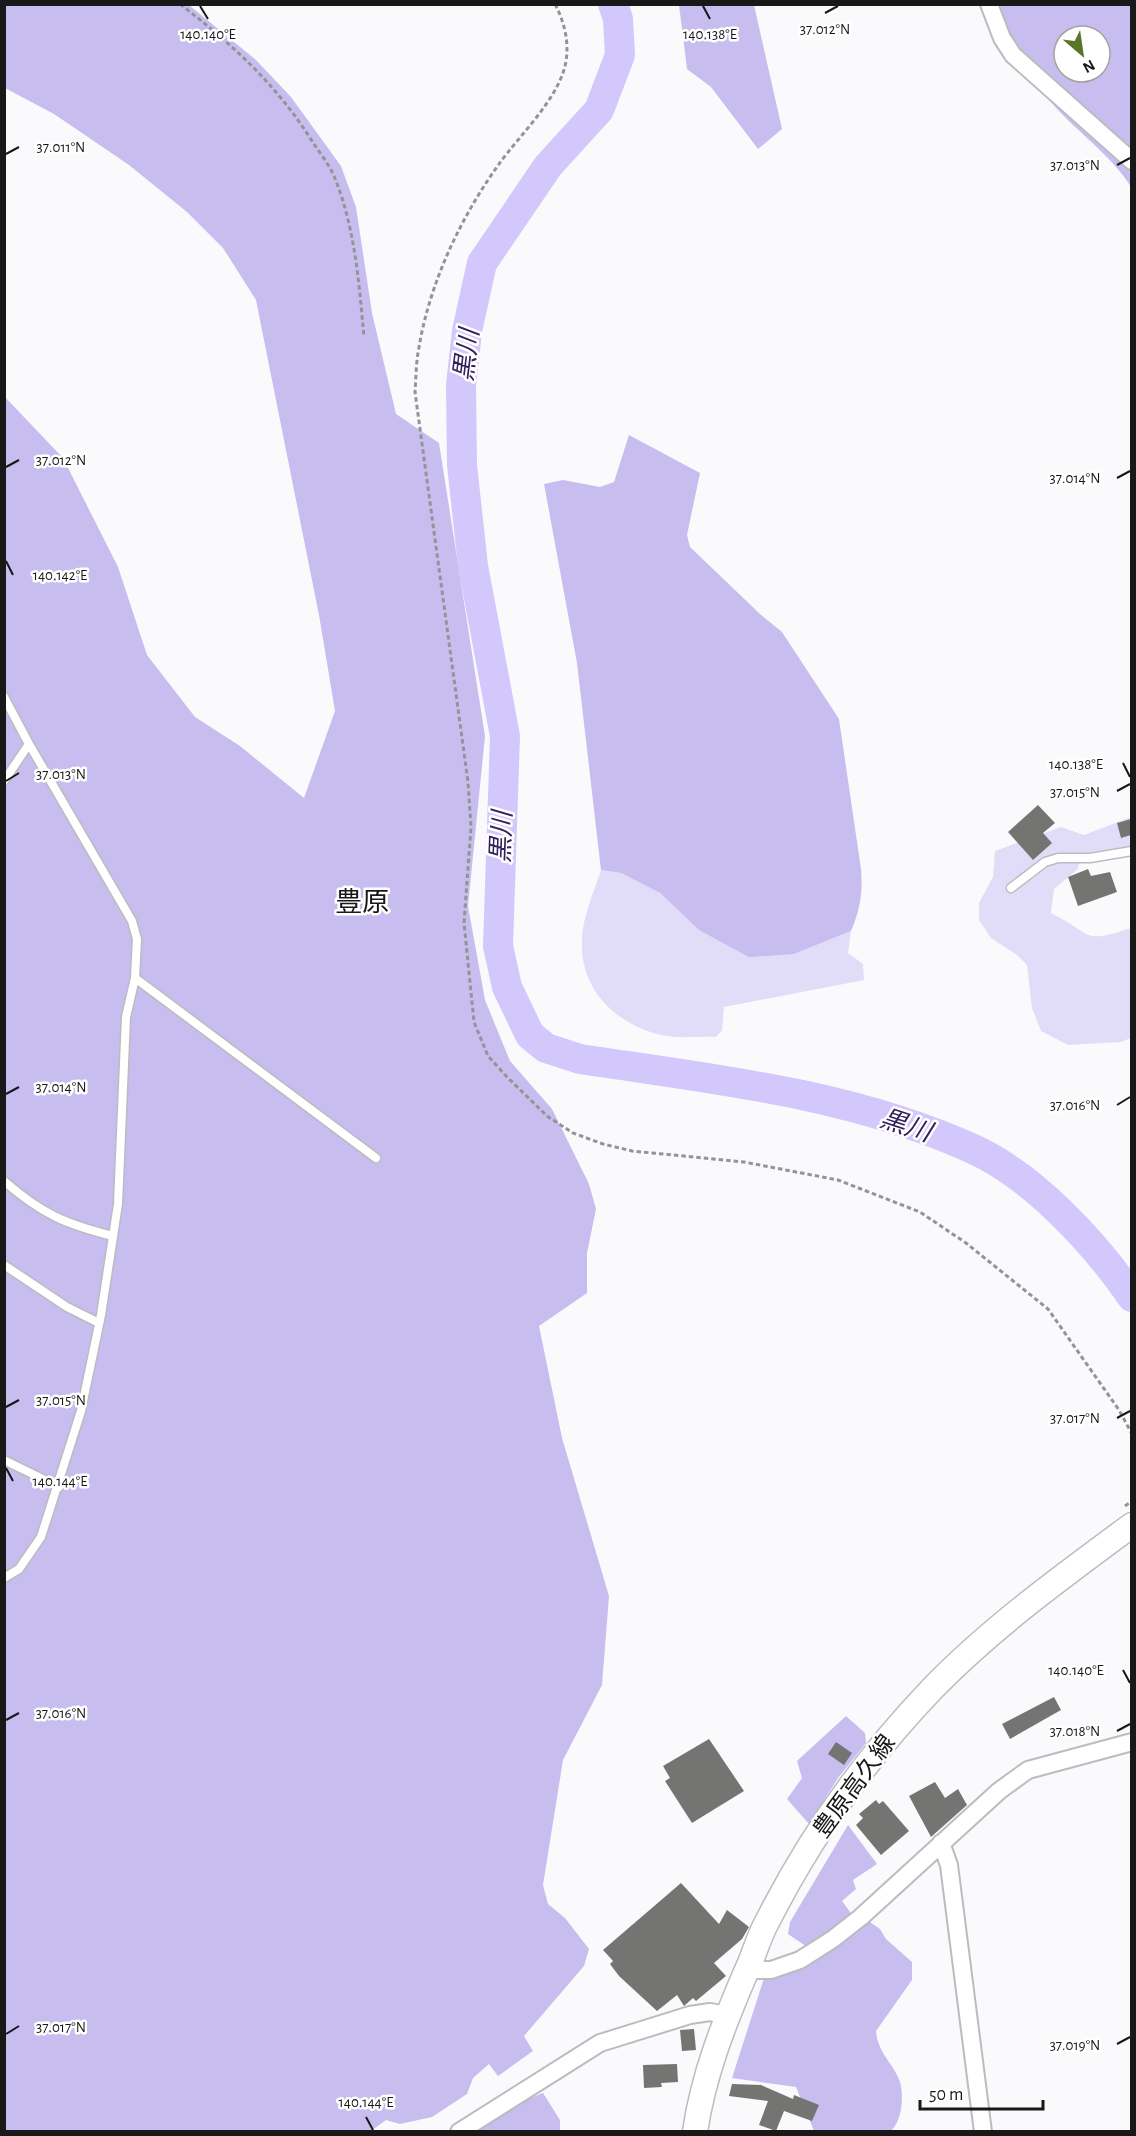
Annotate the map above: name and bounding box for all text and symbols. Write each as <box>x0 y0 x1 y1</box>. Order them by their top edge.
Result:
text: 37.012°N <box>800 22 850 37</box>
north arrow <box>1052 24 1112 84</box>
text: 140.140°E <box>180 27 236 42</box>
text: 140.138°E <box>683 27 737 42</box>
text: N <box>1080 57 1098 76</box>
text: 37.011°N <box>37 140 85 155</box>
text: 37.013°N <box>1050 158 1100 173</box>
water label: 黒川 <box>451 325 483 383</box>
text: 37.012°N <box>36 453 86 468</box>
text: 37.014°N <box>1050 471 1100 486</box>
text: 140.142°E <box>33 568 87 583</box>
text: 140.138°E <box>1049 757 1103 772</box>
text: 37.013°N <box>36 767 86 782</box>
text: 37.015°N <box>1050 785 1100 800</box>
water label: 黒川 <box>488 808 516 863</box>
district label: 豊原 <box>335 888 389 916</box>
text: 37.014°N <box>36 1080 86 1095</box>
text: 37.016°N <box>1050 1098 1100 1113</box>
water label: 黒川 <box>877 1106 937 1147</box>
text: 37.015°N <box>36 1393 86 1408</box>
text: 37.017°N <box>1050 1411 1100 1426</box>
text: 140.144°E <box>33 1474 87 1489</box>
text: 140.140°E <box>1048 1663 1104 1678</box>
text: 37.016°N <box>36 1706 86 1721</box>
text: 37.018°N <box>1050 1724 1100 1739</box>
street label: 豊原高久線 <box>808 1730 900 1842</box>
text: 37.017°N <box>36 2020 86 2035</box>
text: 37.019°N <box>1050 2038 1100 2053</box>
scale bar <box>920 2073 1043 2111</box>
text: 50 m <box>929 2086 963 2104</box>
text: 140.144°E <box>339 2095 393 2110</box>

